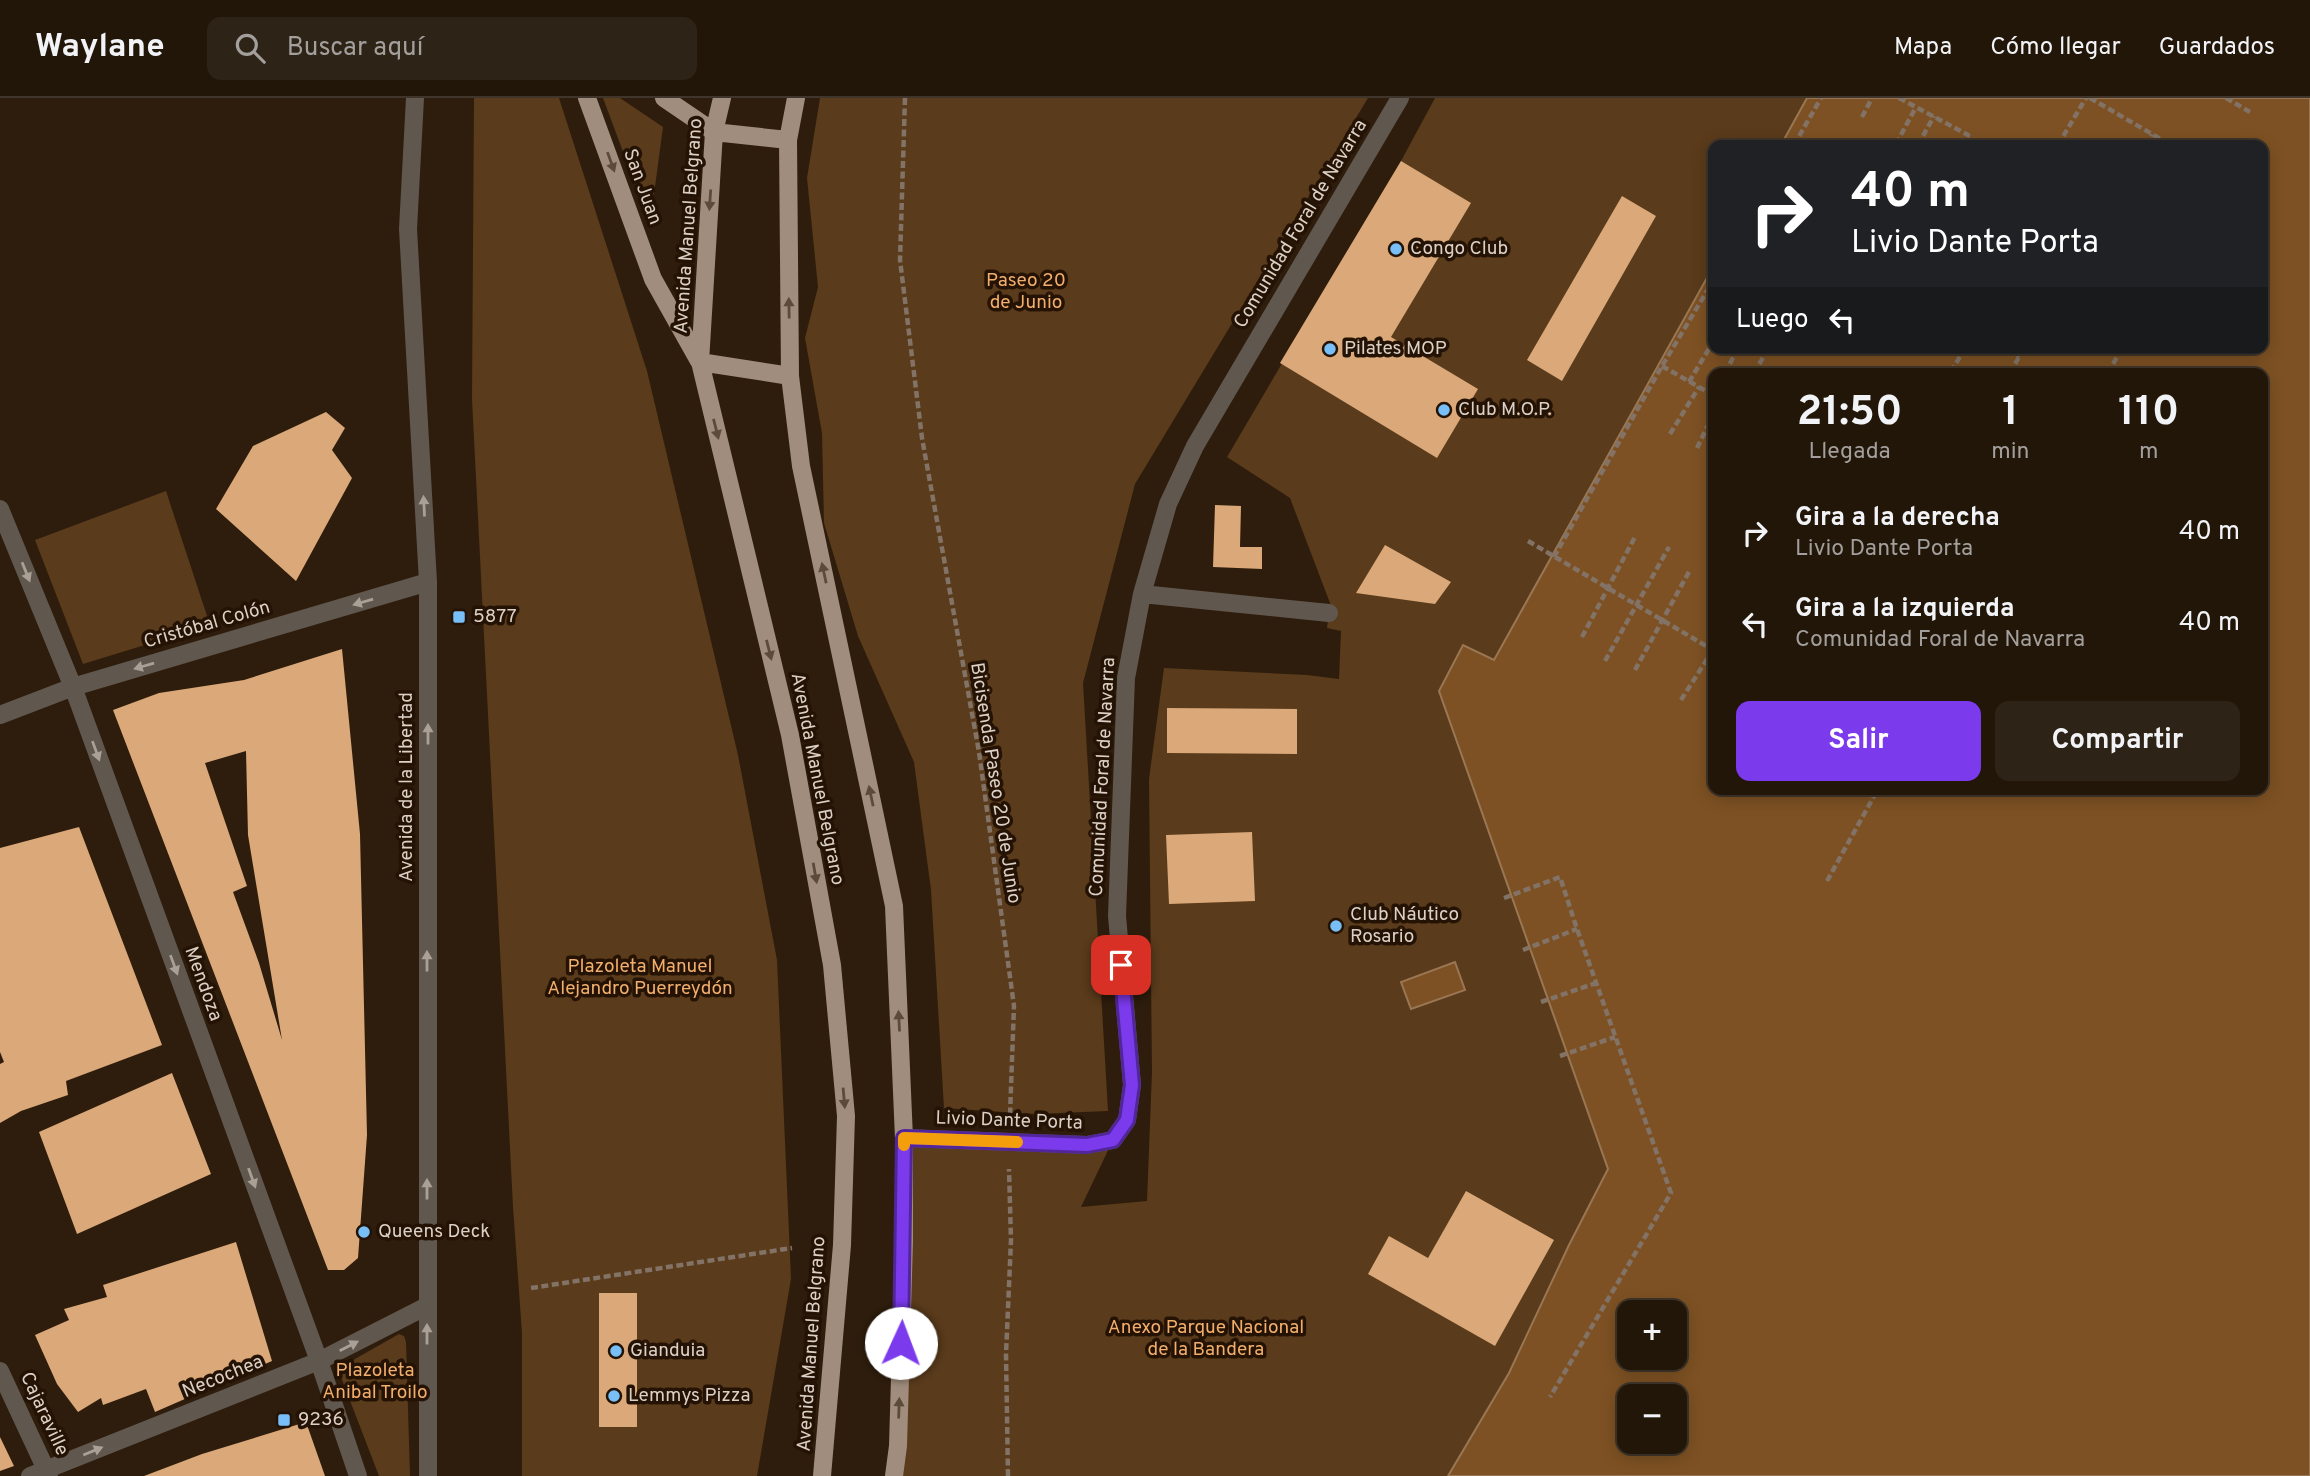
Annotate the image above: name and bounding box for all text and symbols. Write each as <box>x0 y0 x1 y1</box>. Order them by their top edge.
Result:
search box <box>207 17 697 80</box>
text: Waylane <box>35 27 165 69</box>
icon: search <box>231 29 269 67</box>
text: Buscar aquí <box>287 32 423 65</box>
text: Mapa <box>1894 33 1952 63</box>
text: Cómo llegar <box>1990 33 2121 63</box>
text: Guardados <box>2159 33 2275 63</box>
street label: Comunidad Foral de Navarra <box>1229 115 1373 333</box>
street label: Avenida Manuel Belgrano <box>669 117 709 335</box>
street label: San Juan <box>617 146 667 228</box>
one-way arrow <box>605 152 616 173</box>
text: 40 m <box>1851 163 1970 225</box>
icon: right <box>1736 168 1827 259</box>
one-way arrow <box>704 189 715 211</box>
text: Livio Dante Porta <box>1851 224 2099 264</box>
place label: Congo Club <box>1410 237 1508 261</box>
marker: Congo Club <box>1388 241 1404 257</box>
park label: Paseo 20 de Junio <box>986 269 1066 315</box>
one-way arrow <box>783 296 795 318</box>
icon: left <box>1823 301 1861 339</box>
text: Luego <box>1736 304 1809 337</box>
place label: Pilates MOP <box>1344 337 1447 361</box>
marker: Pilates MOP <box>1322 341 1338 357</box>
text: 21:50 <box>1797 387 1903 440</box>
text: 1 <box>2002 387 2019 440</box>
text: 110 <box>2118 387 2179 440</box>
place label: Club M.O.P. <box>1458 398 1552 422</box>
marker: Club M.O.P. <box>1436 402 1452 418</box>
one-way arrow <box>711 418 722 440</box>
text: Llegada <box>1808 438 1891 467</box>
text: min <box>1991 438 2029 467</box>
text: m <box>2139 438 2158 467</box>
one-way arrow <box>418 495 429 517</box>
text: Gira a la derecha <box>1795 502 2000 535</box>
icon: right <box>1736 514 1774 552</box>
text: 40 m <box>2179 516 2240 549</box>
text: Livio Dante Porta <box>1795 535 1973 564</box>
one-way arrow <box>21 562 32 583</box>
one-way arrow <box>819 562 830 584</box>
text: Gira a la izquierda <box>1795 593 2014 626</box>
street label: Cristóbal Colón <box>141 595 273 655</box>
one-way arrow <box>352 597 373 607</box>
place label: 5877 <box>473 605 517 629</box>
icon: left <box>1736 605 1774 643</box>
text: 40 m <box>2179 607 2240 640</box>
marker: 5877 <box>451 609 467 625</box>
text: Comunidad Foral de Navarra <box>1795 626 2085 655</box>
one-way arrow <box>764 639 775 661</box>
street label: Comunidad Foral de Navarra <box>1085 657 1121 897</box>
one-way arrow <box>134 661 155 671</box>
street label: Bicisenda Paseo 20 de Junio <box>964 661 1026 905</box>
street label: Avenida Manuel Belgrano <box>785 671 849 887</box>
street label: Avenida de la Libertad <box>395 692 419 882</box>
button: Salir <box>1736 701 1981 781</box>
button: Compartir <box>1995 701 2240 781</box>
one-way arrow <box>422 722 434 744</box>
one-way arrow <box>91 740 102 761</box>
one-way arrow <box>866 785 877 807</box>
one-way arrow <box>810 862 821 884</box>
place label: Club Náutico Rosario <box>1350 903 1459 949</box>
marker: Club Náutico Rosario <box>1328 918 1344 934</box>
pin <box>1091 935 1151 995</box>
street label: Mendoza <box>178 944 228 1024</box>
icon: arrive <box>1102 946 1140 984</box>
one-way arrow <box>421 950 433 972</box>
one-way arrow <box>169 954 180 975</box>
park label: Plazoleta Manuel Alejandro Puerreydón <box>547 955 733 1001</box>
one-way arrow <box>893 1010 904 1032</box>
one-way arrow <box>839 1087 850 1109</box>
street label: Livio Dante Porta <box>935 1106 1083 1136</box>
one-way arrow <box>247 1168 258 1189</box>
one-way arrow <box>421 1177 433 1199</box>
place label: Queens Deck <box>378 1220 490 1244</box>
marker: Queens Deck <box>356 1224 372 1240</box>
street label: Avenida Manuel Belgrano <box>792 1235 832 1453</box>
map controls <box>1617 1300 1687 1454</box>
button: + <box>1617 1300 1687 1370</box>
position arrow <box>864 1306 938 1380</box>
park label: Anexo Parque Nacional de la Bandera <box>1108 1316 1304 1362</box>
one-way arrow <box>421 1323 433 1345</box>
place label: Gianduia <box>630 1339 705 1363</box>
one-way arrow <box>339 1340 359 1351</box>
marker: Gianduia <box>608 1343 624 1359</box>
street label: Necochea <box>179 1350 267 1404</box>
park label: Plazoleta Anibal Troilo <box>322 1359 428 1405</box>
street label: Cajaraville <box>14 1368 74 1460</box>
place label: Lemmys Pizza <box>628 1384 750 1408</box>
button: − <box>1617 1384 1687 1454</box>
marker: Lemmys Pizza <box>606 1388 622 1404</box>
one-way arrow <box>893 1397 904 1419</box>
place label: 9236 <box>298 1408 344 1432</box>
marker: 9236 <box>276 1412 292 1428</box>
one-way arrow <box>83 1446 104 1457</box>

